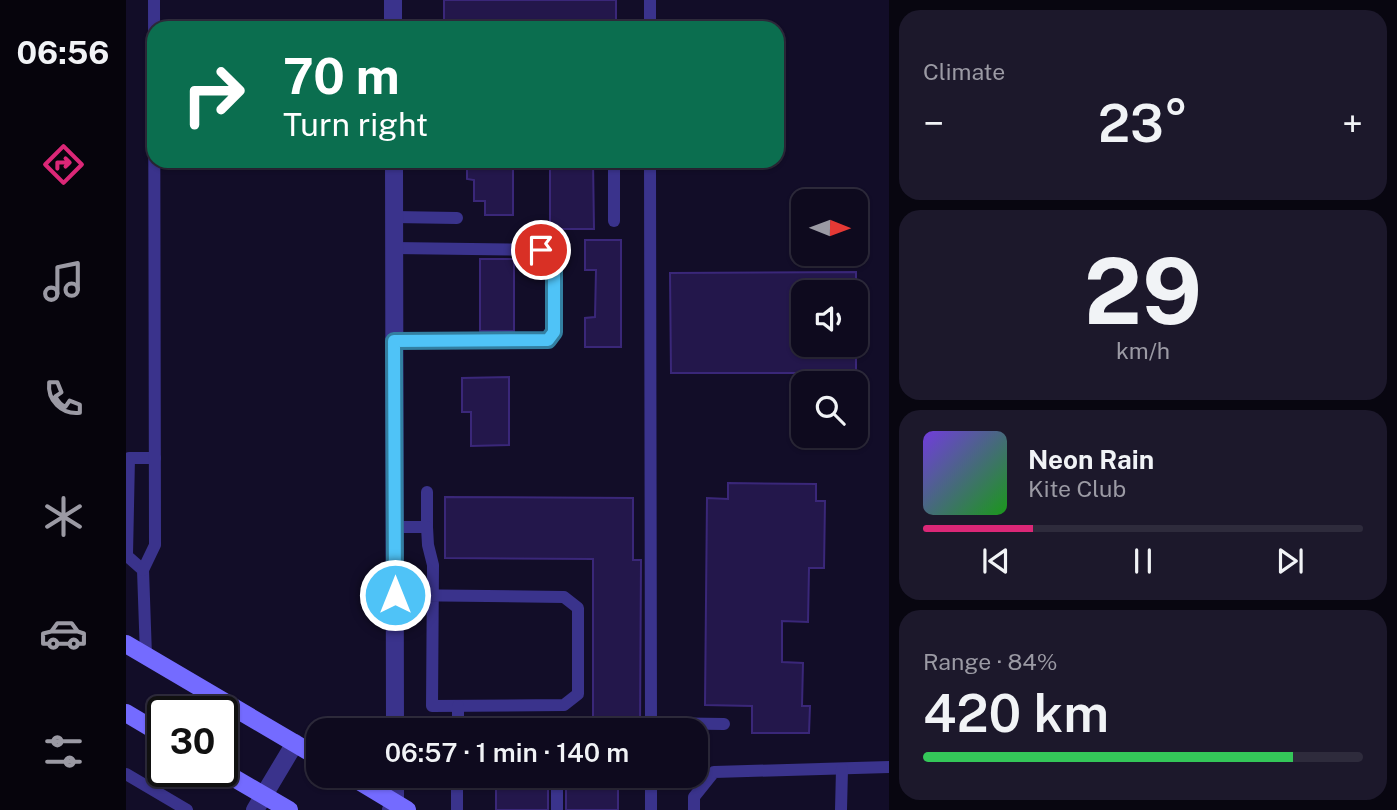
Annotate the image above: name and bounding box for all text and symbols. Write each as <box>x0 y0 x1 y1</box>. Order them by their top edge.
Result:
text: 06:56 <box>16 34 110 71</box>
text: 70 m <box>283 47 400 105</box>
icon: right <box>168 49 259 140</box>
text: Climate <box>923 58 1005 85</box>
text: 23° <box>1098 93 1188 154</box>
text: − <box>923 101 944 146</box>
text: + <box>1342 101 1363 146</box>
text: Turn right <box>283 106 428 143</box>
icon: directions <box>39 140 88 189</box>
north arrow <box>791 189 868 266</box>
map controls <box>791 189 868 448</box>
pin <box>511 220 571 280</box>
icon: arrive <box>522 231 560 269</box>
text: 29 <box>1084 238 1202 344</box>
icon: music <box>39 257 88 306</box>
button: sound <box>791 280 868 357</box>
text: km/h <box>1116 337 1170 364</box>
button: search <box>791 371 868 448</box>
icon: phone <box>39 374 88 423</box>
text: Neon Rain <box>1028 444 1154 475</box>
text: Kite Club <box>1028 475 1126 502</box>
icon: climate <box>39 492 88 541</box>
icon: previous <box>977 542 1015 580</box>
icon: pause <box>1124 542 1162 580</box>
icon: next <box>1271 542 1309 580</box>
position arrow <box>358 558 432 632</box>
icon: car <box>39 609 88 658</box>
text: Range · 84% <box>923 648 1058 675</box>
text: 420 km <box>923 683 1109 744</box>
speed limit sign: 30 <box>147 696 238 787</box>
icon: filters <box>39 727 88 776</box>
text: 06:57 · 1 min · 140 m <box>385 737 629 768</box>

